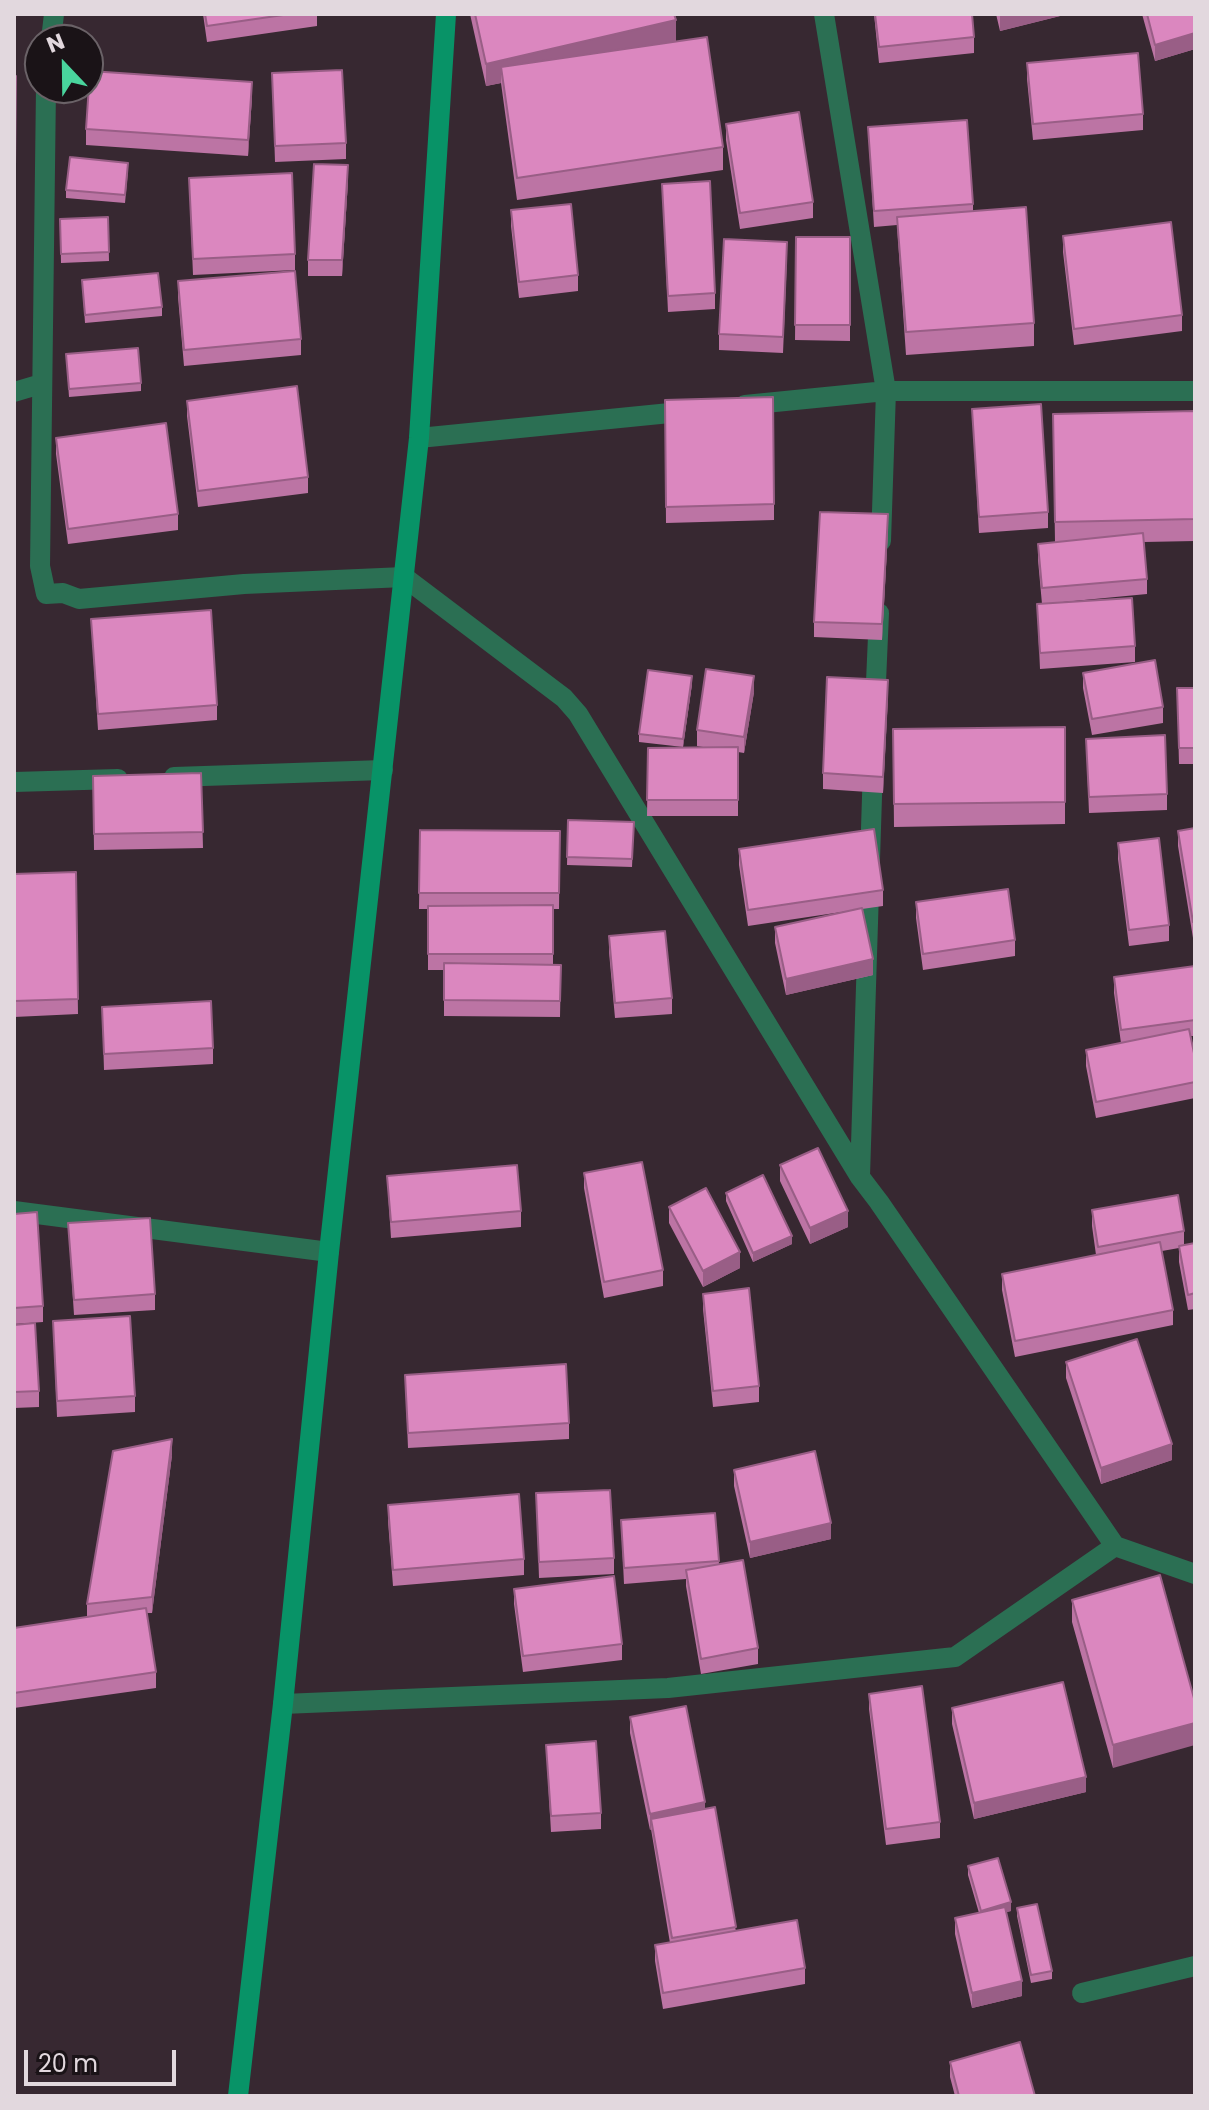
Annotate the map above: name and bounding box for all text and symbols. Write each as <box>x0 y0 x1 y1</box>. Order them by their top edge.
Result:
north arrow <box>24 24 104 104</box>
text: N <box>42 26 69 61</box>
scale bar <box>28 2034 180 2084</box>
text: 20 m <box>38 2047 98 2080</box>

